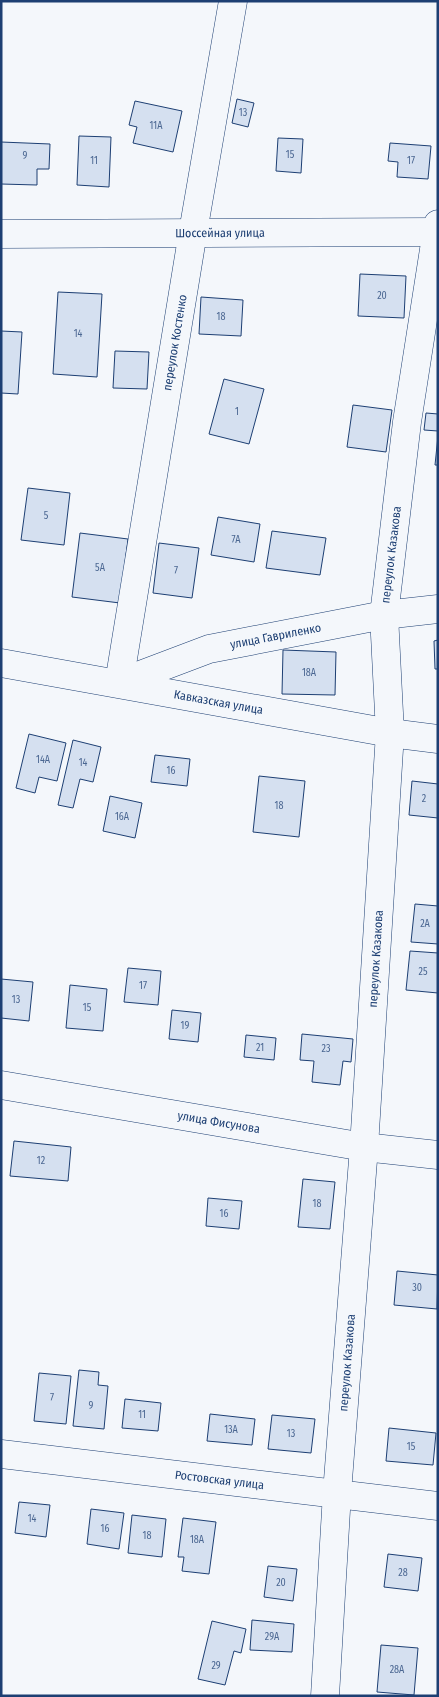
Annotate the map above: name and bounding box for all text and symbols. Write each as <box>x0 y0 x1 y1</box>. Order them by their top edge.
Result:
house number: 13 <box>239 107 248 119</box>
house number: 11А <box>150 120 163 132</box>
house number: 15 <box>286 149 295 161</box>
house number: 9 <box>23 150 28 162</box>
house number: 11 <box>90 155 98 167</box>
house number: 17 <box>407 155 415 167</box>
street label: Шоссейная улица <box>175 226 265 240</box>
house number: 20 <box>377 290 387 302</box>
street label: переулок Костенко <box>160 293 190 392</box>
house number: 18 <box>217 311 225 323</box>
house number: 14 <box>74 328 83 340</box>
house number: 1 <box>235 406 239 418</box>
street label: переулок Казакова <box>378 505 404 604</box>
house number: 5 <box>44 510 49 522</box>
house number: 7А <box>231 534 241 546</box>
house number: 5А <box>95 562 106 574</box>
house number: 7 <box>174 565 178 577</box>
street label: улица Гавриленко <box>229 620 322 652</box>
house number: 18А <box>302 667 317 679</box>
street label: Кавказская улица <box>173 687 264 717</box>
house number: 14А <box>36 754 51 766</box>
house number: 14 <box>79 757 88 769</box>
house number: 16 <box>167 765 175 777</box>
house number: 2 <box>422 793 427 805</box>
house number: 18 <box>275 800 283 812</box>
house number: 16А <box>115 811 130 823</box>
street label: переулок Казакова <box>366 909 386 1008</box>
house number: 2А <box>420 918 431 930</box>
house number: 25 <box>419 966 428 978</box>
house number: 17 <box>139 980 147 992</box>
house number: 13 <box>12 994 21 1006</box>
house number: 15 <box>83 1002 92 1014</box>
house number: 19 <box>181 1020 190 1032</box>
house number: 21 <box>256 1042 264 1054</box>
house number: 23 <box>322 1043 331 1055</box>
street label: улица Фисунова <box>177 1108 261 1136</box>
house number: 12 <box>37 1155 46 1167</box>
house number: 18 <box>313 1198 321 1210</box>
house number: 16 <box>220 1208 228 1220</box>
house number: 30 <box>412 1282 422 1294</box>
street label: переулок Казакова <box>336 1313 358 1412</box>
house number: 7 <box>50 1392 54 1404</box>
house number: 9 <box>89 1400 94 1412</box>
house number: 11 <box>138 1409 146 1421</box>
house number: 13А <box>224 1424 239 1436</box>
house number: 13 <box>287 1428 296 1440</box>
house number: 15 <box>407 1441 416 1453</box>
street label: Ростовская улица <box>174 1468 265 1492</box>
house number: 14 <box>28 1513 37 1525</box>
house number: 16 <box>101 1523 109 1535</box>
house number: 18 <box>143 1530 151 1542</box>
house number: 18А <box>190 1534 205 1546</box>
house number: 28 <box>398 1567 408 1579</box>
house number: 20 <box>276 1577 286 1589</box>
house number: 29А <box>265 1631 280 1643</box>
house number: 29 <box>211 1660 221 1672</box>
house number: 28А <box>390 1664 405 1676</box>

